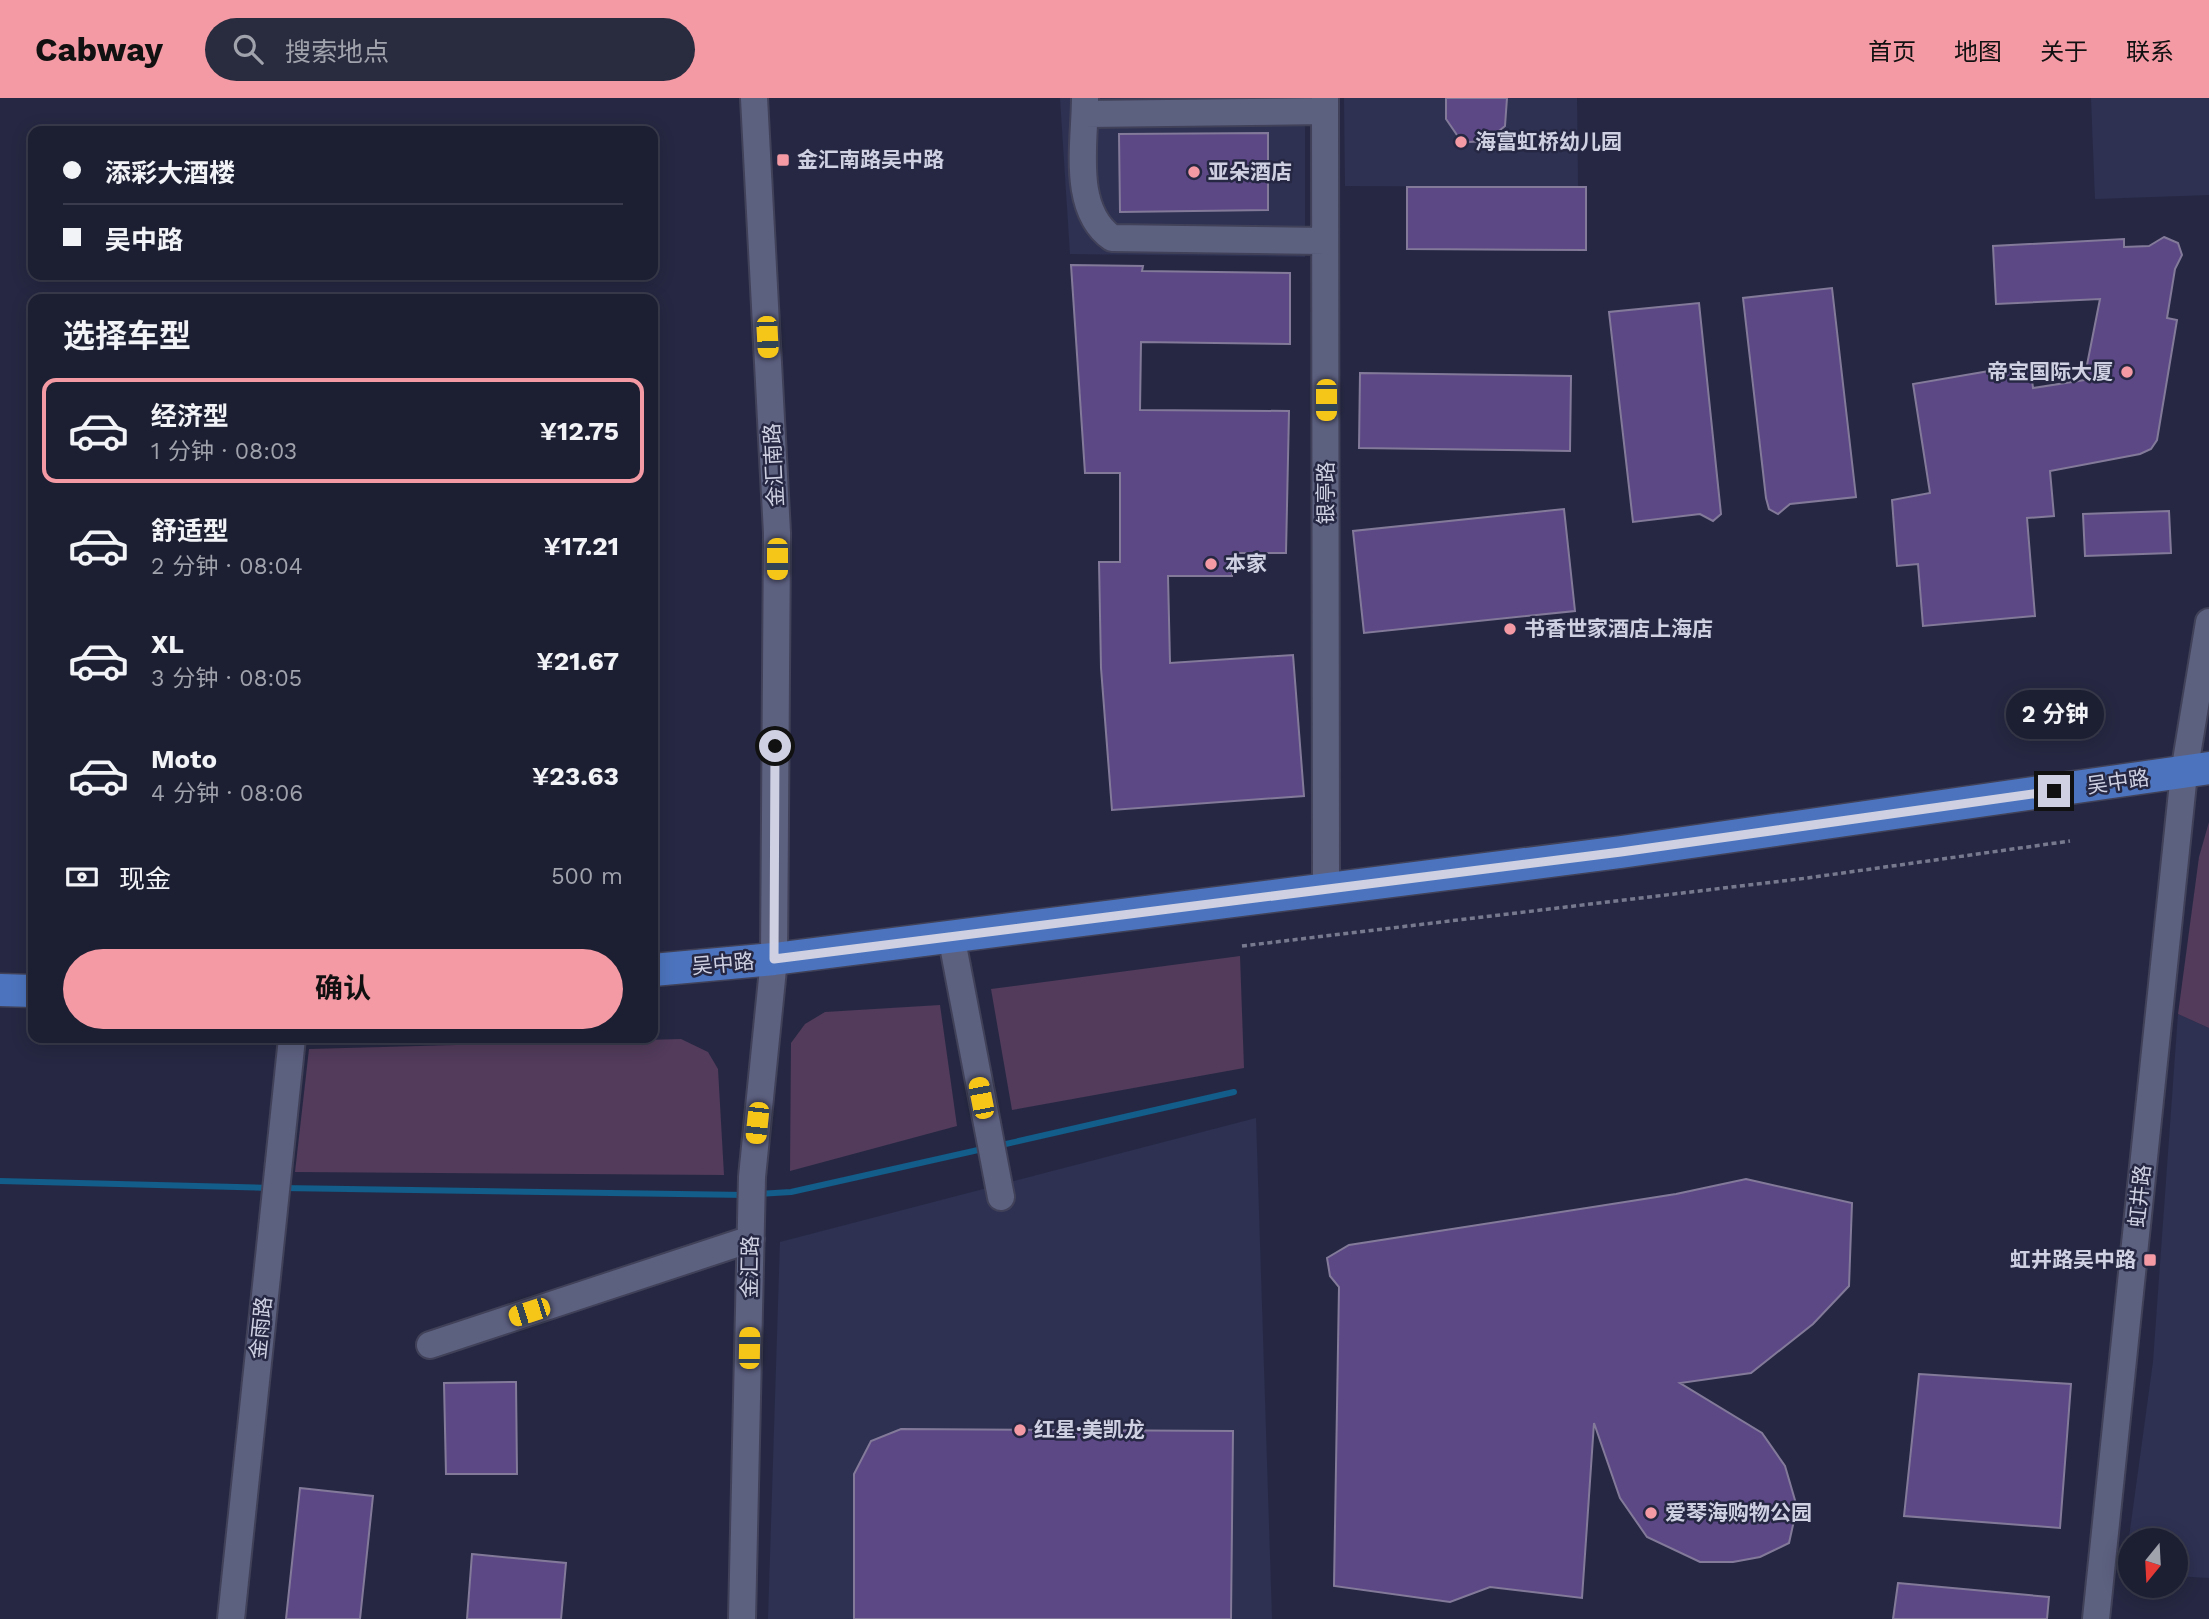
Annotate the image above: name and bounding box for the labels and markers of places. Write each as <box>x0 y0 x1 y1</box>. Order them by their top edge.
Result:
place label: 海富虹桥幼儿园 <box>1475 129 1622 154</box>
marker: 海富虹桥幼儿园 <box>1453 134 1469 150</box>
place label: 金汇南路吴中路 <box>797 147 944 172</box>
marker: 金汇南路吴中路 <box>775 152 791 168</box>
place label: 亚朵酒店 <box>1208 159 1292 184</box>
marker: 亚朵酒店 <box>1186 164 1202 180</box>
place label: 帝宝国际大厦 <box>1987 359 2113 384</box>
marker: 帝宝国际大厦 <box>2119 364 2135 380</box>
place label: 本家 <box>1225 551 1267 576</box>
marker: 本家 <box>1203 556 1219 572</box>
place label: 书香世家酒店上海店 <box>1524 616 1713 641</box>
marker: 书香世家酒店上海店 <box>1502 621 1518 637</box>
place label: 虹井路吴中路 <box>2010 1247 2136 1272</box>
marker: 虹井路吴中路 <box>2142 1252 2158 1268</box>
place label: 红星·美凯龙 <box>1034 1417 1145 1442</box>
marker: 红星·美凯龙 <box>1012 1422 1028 1438</box>
place label: 爱琴海购物公园 <box>1665 1500 1812 1525</box>
marker: 爱琴海购物公园 <box>1643 1505 1659 1521</box>

